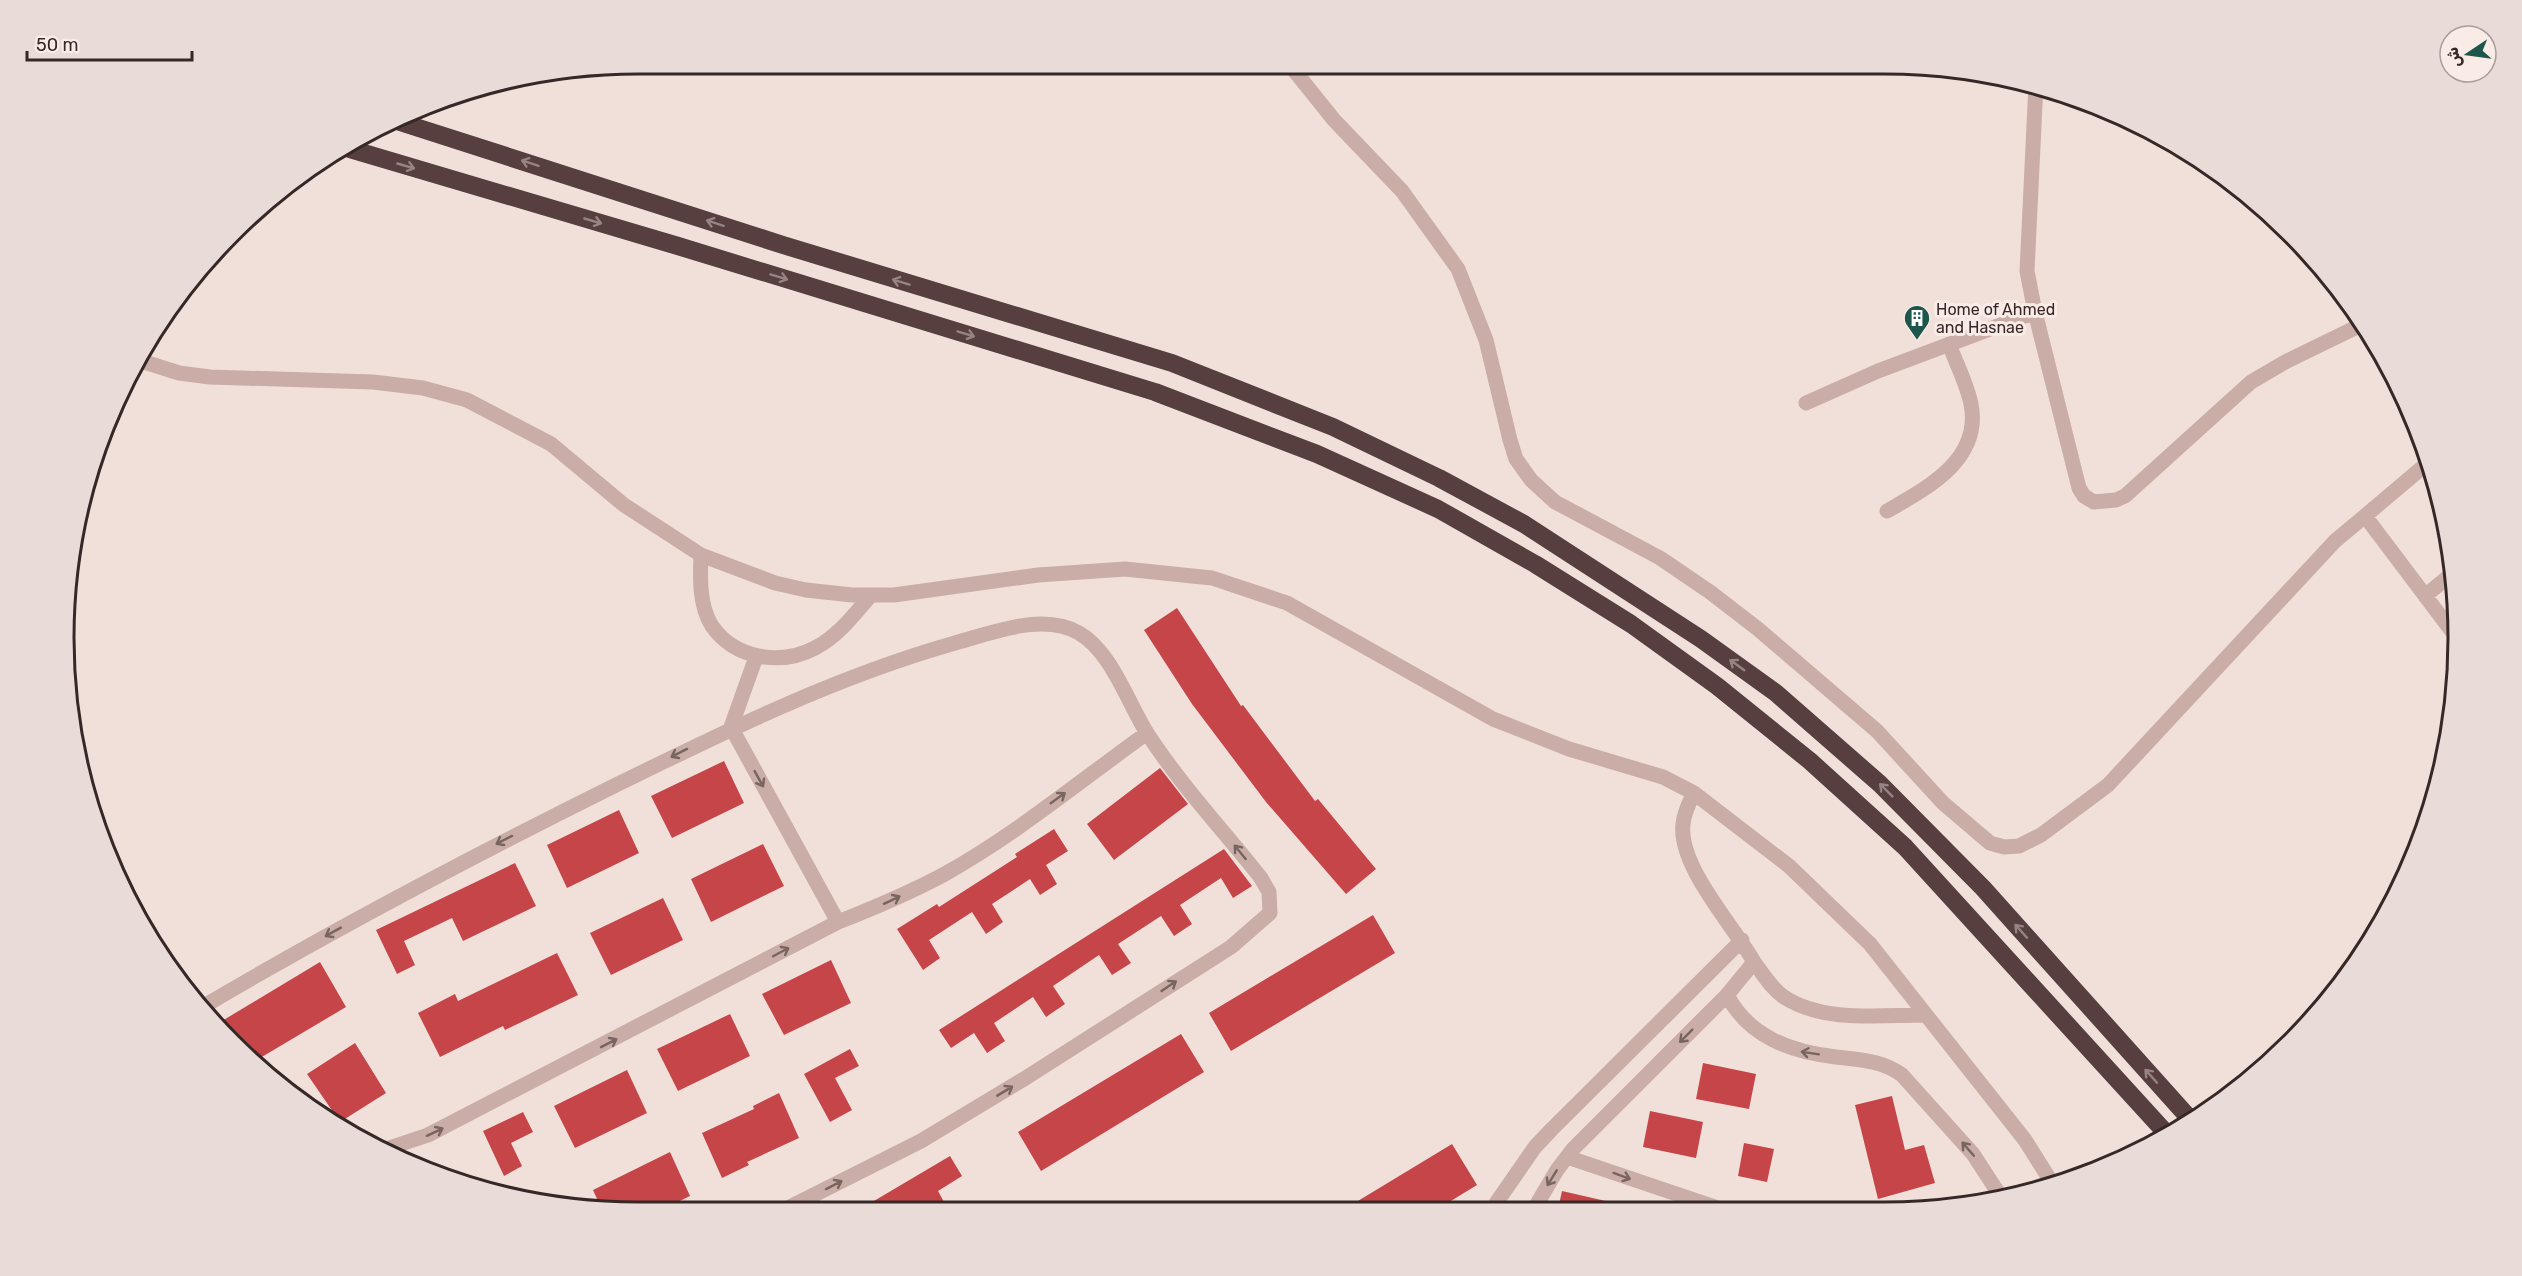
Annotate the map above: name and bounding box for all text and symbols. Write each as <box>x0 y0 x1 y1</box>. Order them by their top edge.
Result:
scale bar <box>27 24 192 62</box>
north arrow <box>2438 24 2498 84</box>
text: 50 m <box>36 34 79 56</box>
text: ش <box>2442 45 2465 69</box>
one-way arrow <box>521 157 540 168</box>
one-way arrow <box>396 161 415 172</box>
one-way arrow <box>583 216 602 227</box>
one-way arrow <box>706 217 725 228</box>
one-way arrow <box>769 272 788 283</box>
one-way arrow <box>892 276 911 287</box>
place label: Home of Ahmed and Hasnae <box>1936 300 2055 337</box>
building icon: Home of Ahmed and Hasnae <box>1902 303 1932 341</box>
one-way arrow <box>956 329 975 340</box>
one-way arrow <box>1729 659 1745 671</box>
one-way arrow <box>670 748 688 760</box>
one-way arrow <box>754 770 766 787</box>
one-way arrow <box>1879 783 1894 797</box>
one-way arrow <box>1049 792 1065 804</box>
one-way arrow <box>496 835 514 846</box>
one-way arrow <box>1234 844 1247 860</box>
one-way arrow <box>883 894 901 906</box>
one-way arrow <box>2014 923 2028 938</box>
one-way arrow <box>324 927 342 938</box>
one-way arrow <box>772 946 789 958</box>
one-way arrow <box>1161 980 1177 992</box>
one-way arrow <box>1678 1028 1693 1043</box>
one-way arrow <box>599 1037 617 1048</box>
one-way arrow <box>1801 1048 1821 1059</box>
one-way arrow <box>2144 1069 2158 1084</box>
one-way arrow <box>996 1084 1013 1096</box>
one-way arrow <box>425 1125 443 1137</box>
one-way arrow <box>1961 1142 1975 1157</box>
one-way arrow <box>1546 1169 1558 1186</box>
one-way arrow <box>1612 1172 1631 1183</box>
one-way arrow <box>825 1179 843 1190</box>

